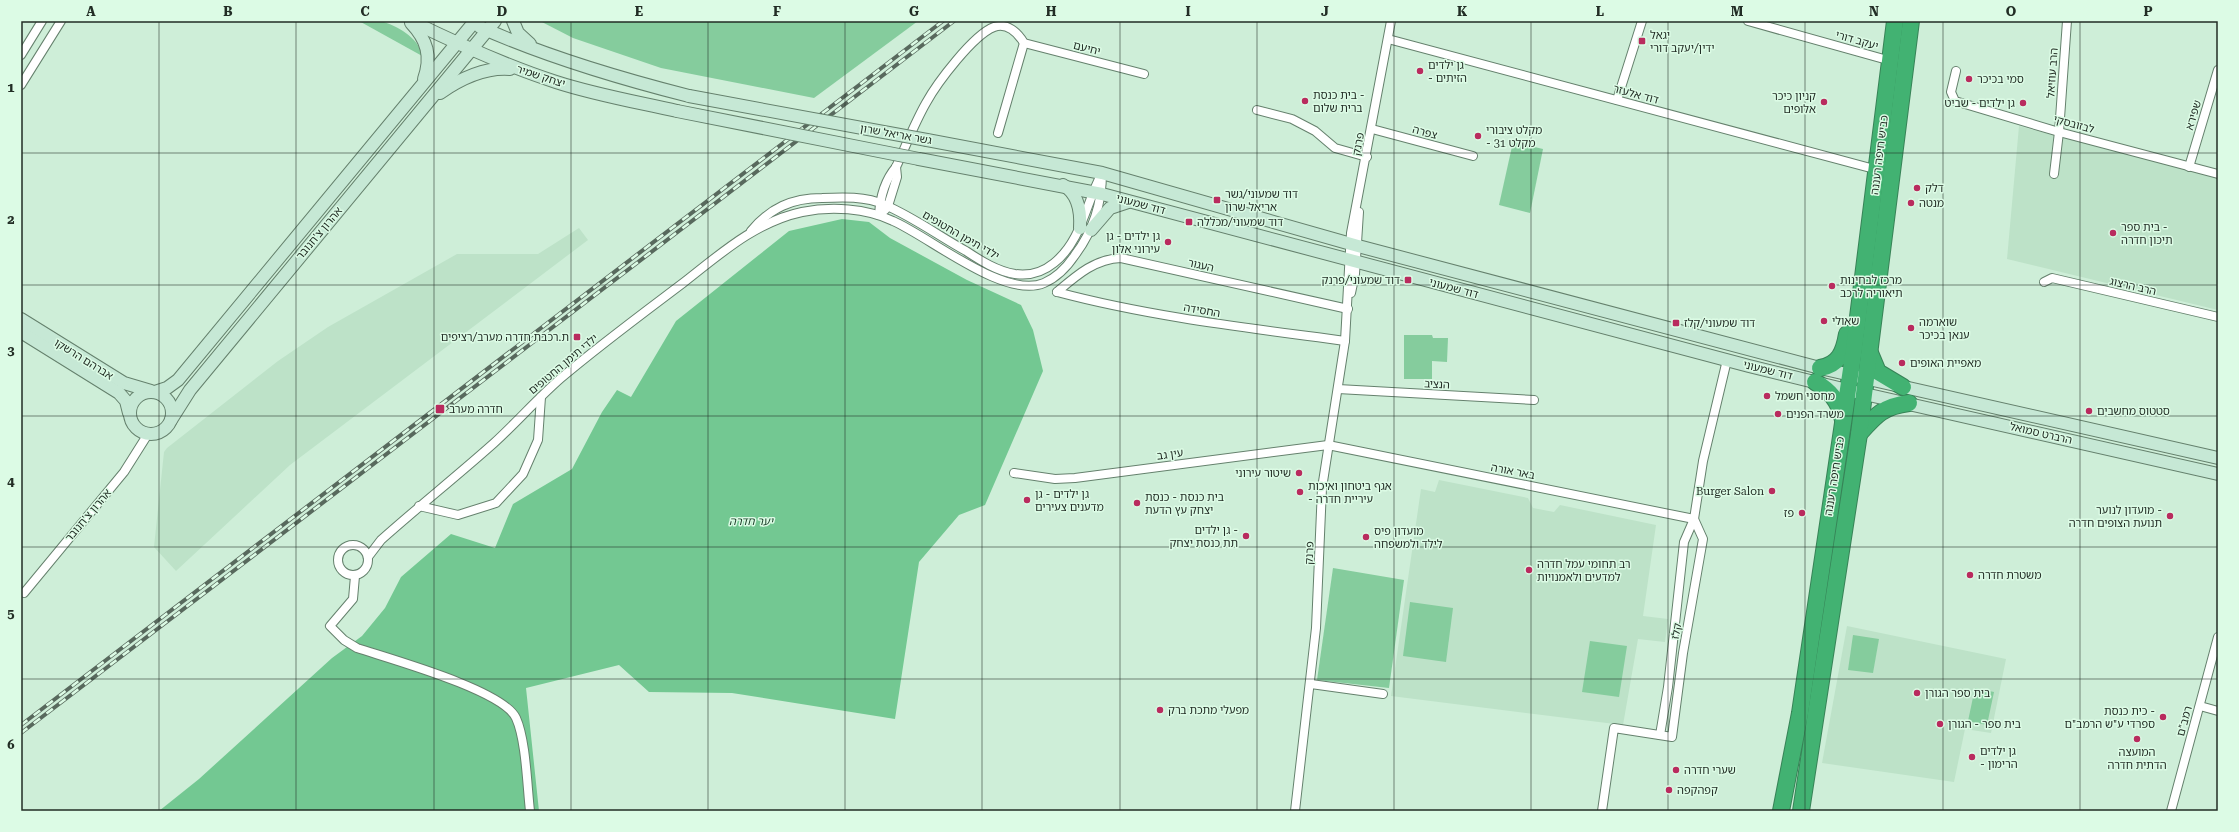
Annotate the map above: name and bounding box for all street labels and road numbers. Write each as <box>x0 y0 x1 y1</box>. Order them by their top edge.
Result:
street label: יעקב דורי <box>1834 28 1880 53</box>
street label: יחיעם <box>1072 39 1102 58</box>
street label: הרב עוזיאל <box>2044 47 2061 99</box>
street label: יצחק שמיר <box>515 63 567 90</box>
street label: דוד אלעזר <box>1612 82 1660 107</box>
street label: שפירא <box>2183 99 2204 132</box>
street label: לבזובסקי <box>2052 113 2096 136</box>
street label: כביש חיפה רעננה <box>1868 114 1891 196</box>
street label: גשר אריאל שרון <box>859 122 933 147</box>
street label: צפרה <box>1411 123 1439 142</box>
street label: פרנק <box>1350 131 1367 157</box>
street label: דוד שמעוני <box>1115 192 1167 217</box>
street label: אהרון צ'חנובר <box>294 204 345 262</box>
street label: ילדי תימן החטופים <box>920 208 1001 263</box>
street label: העגור <box>1187 256 1215 275</box>
street label: הרב הרצוג <box>2108 275 2158 298</box>
street label: דוד שמעוני <box>1428 276 1480 301</box>
street label: החסידה <box>1182 301 1221 320</box>
street label: ילדי תימן החטופים <box>526 332 601 397</box>
street label: אברהם הרשקו <box>52 336 116 383</box>
street label: דוד שמעוני <box>1742 358 1794 383</box>
street label: הנציב <box>1424 377 1450 392</box>
street label: הרברט סמואל <box>2008 420 2074 447</box>
street label: כביש חיפה רעננה <box>1822 435 1847 517</box>
street label: עין גב <box>1156 446 1184 463</box>
street label: באר אורה <box>1490 461 1536 482</box>
street label: אהרון צ'חנובר <box>63 486 114 544</box>
street label: פרנק <box>1302 541 1317 565</box>
street label: קלז <box>1669 622 1684 640</box>
street label: רמב"ם <box>2174 705 2195 738</box>

